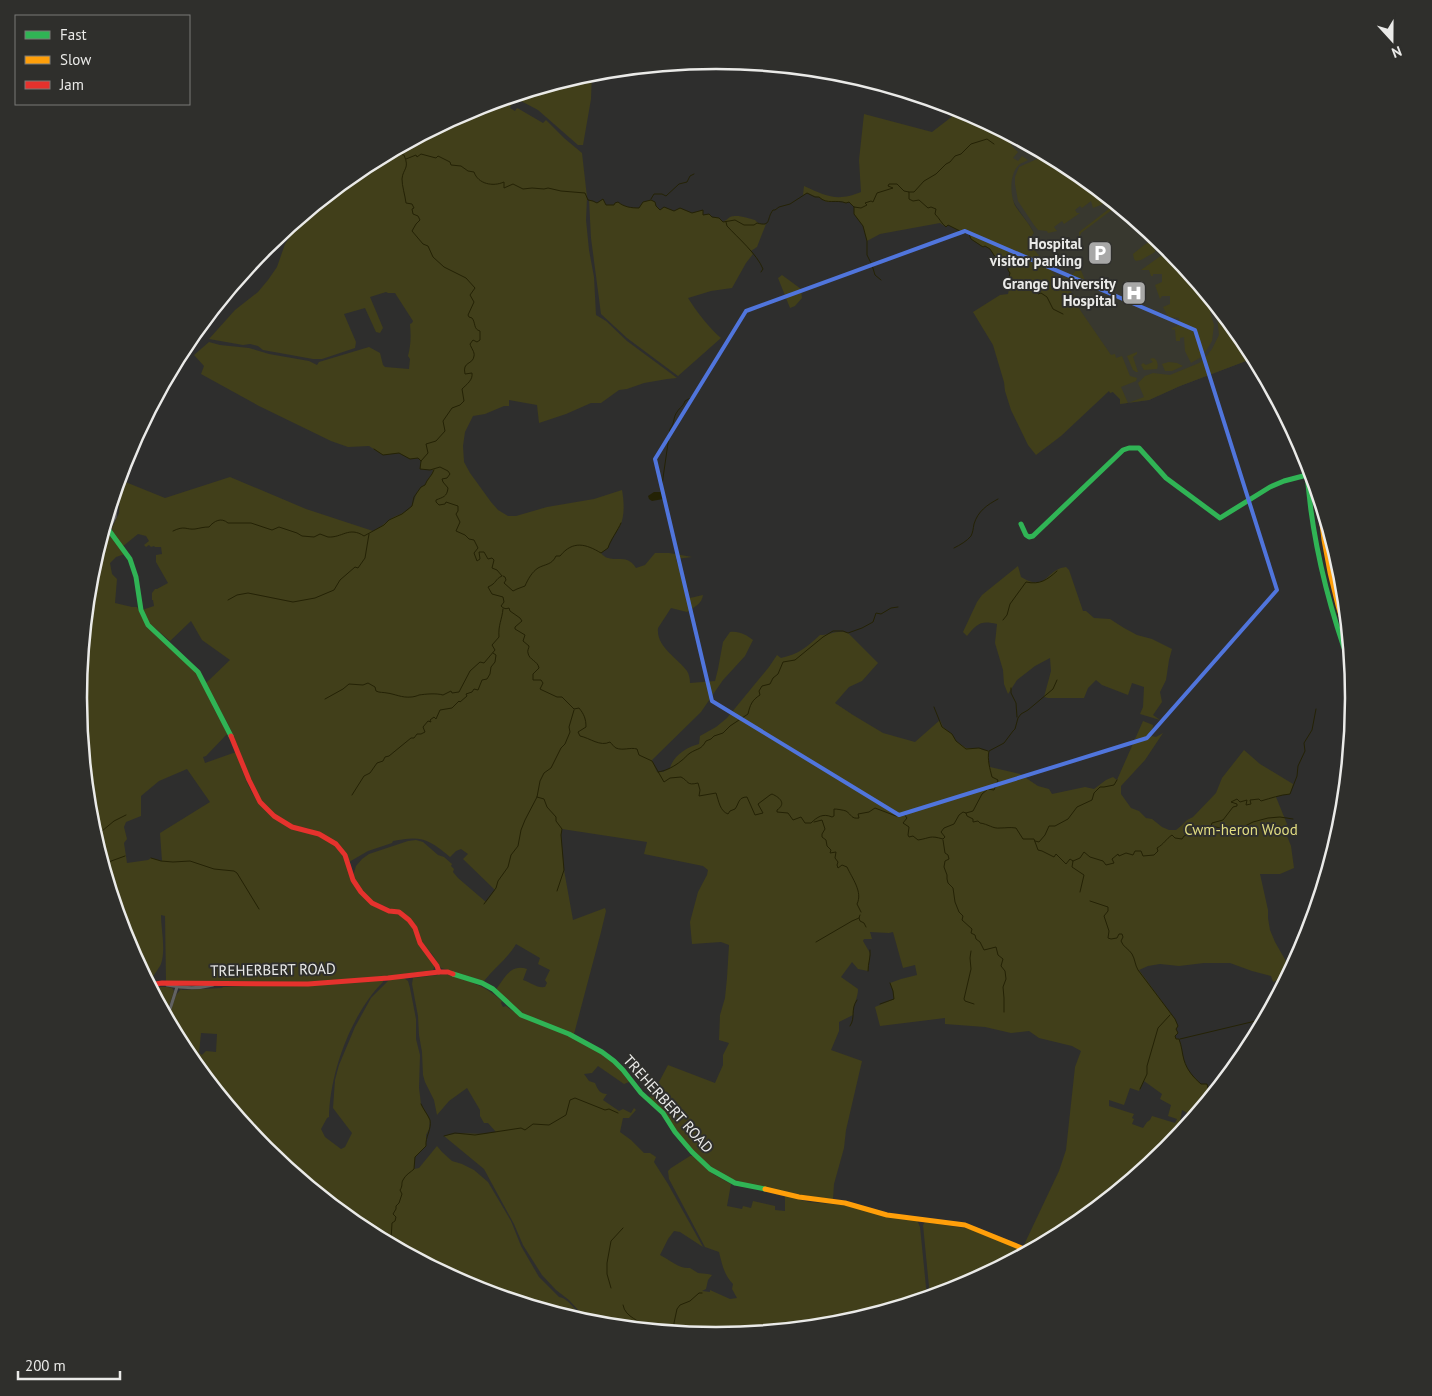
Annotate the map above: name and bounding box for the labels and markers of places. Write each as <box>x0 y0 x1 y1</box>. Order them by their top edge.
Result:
place label: Hospital visitor parking <box>989 234 1083 270</box>
parking icon: Hospital visitor parking <box>1087 240 1113 266</box>
place label: Grange University Hospital <box>1003 274 1117 310</box>
hospital icon: Grange University Hospital <box>1121 280 1147 306</box>

